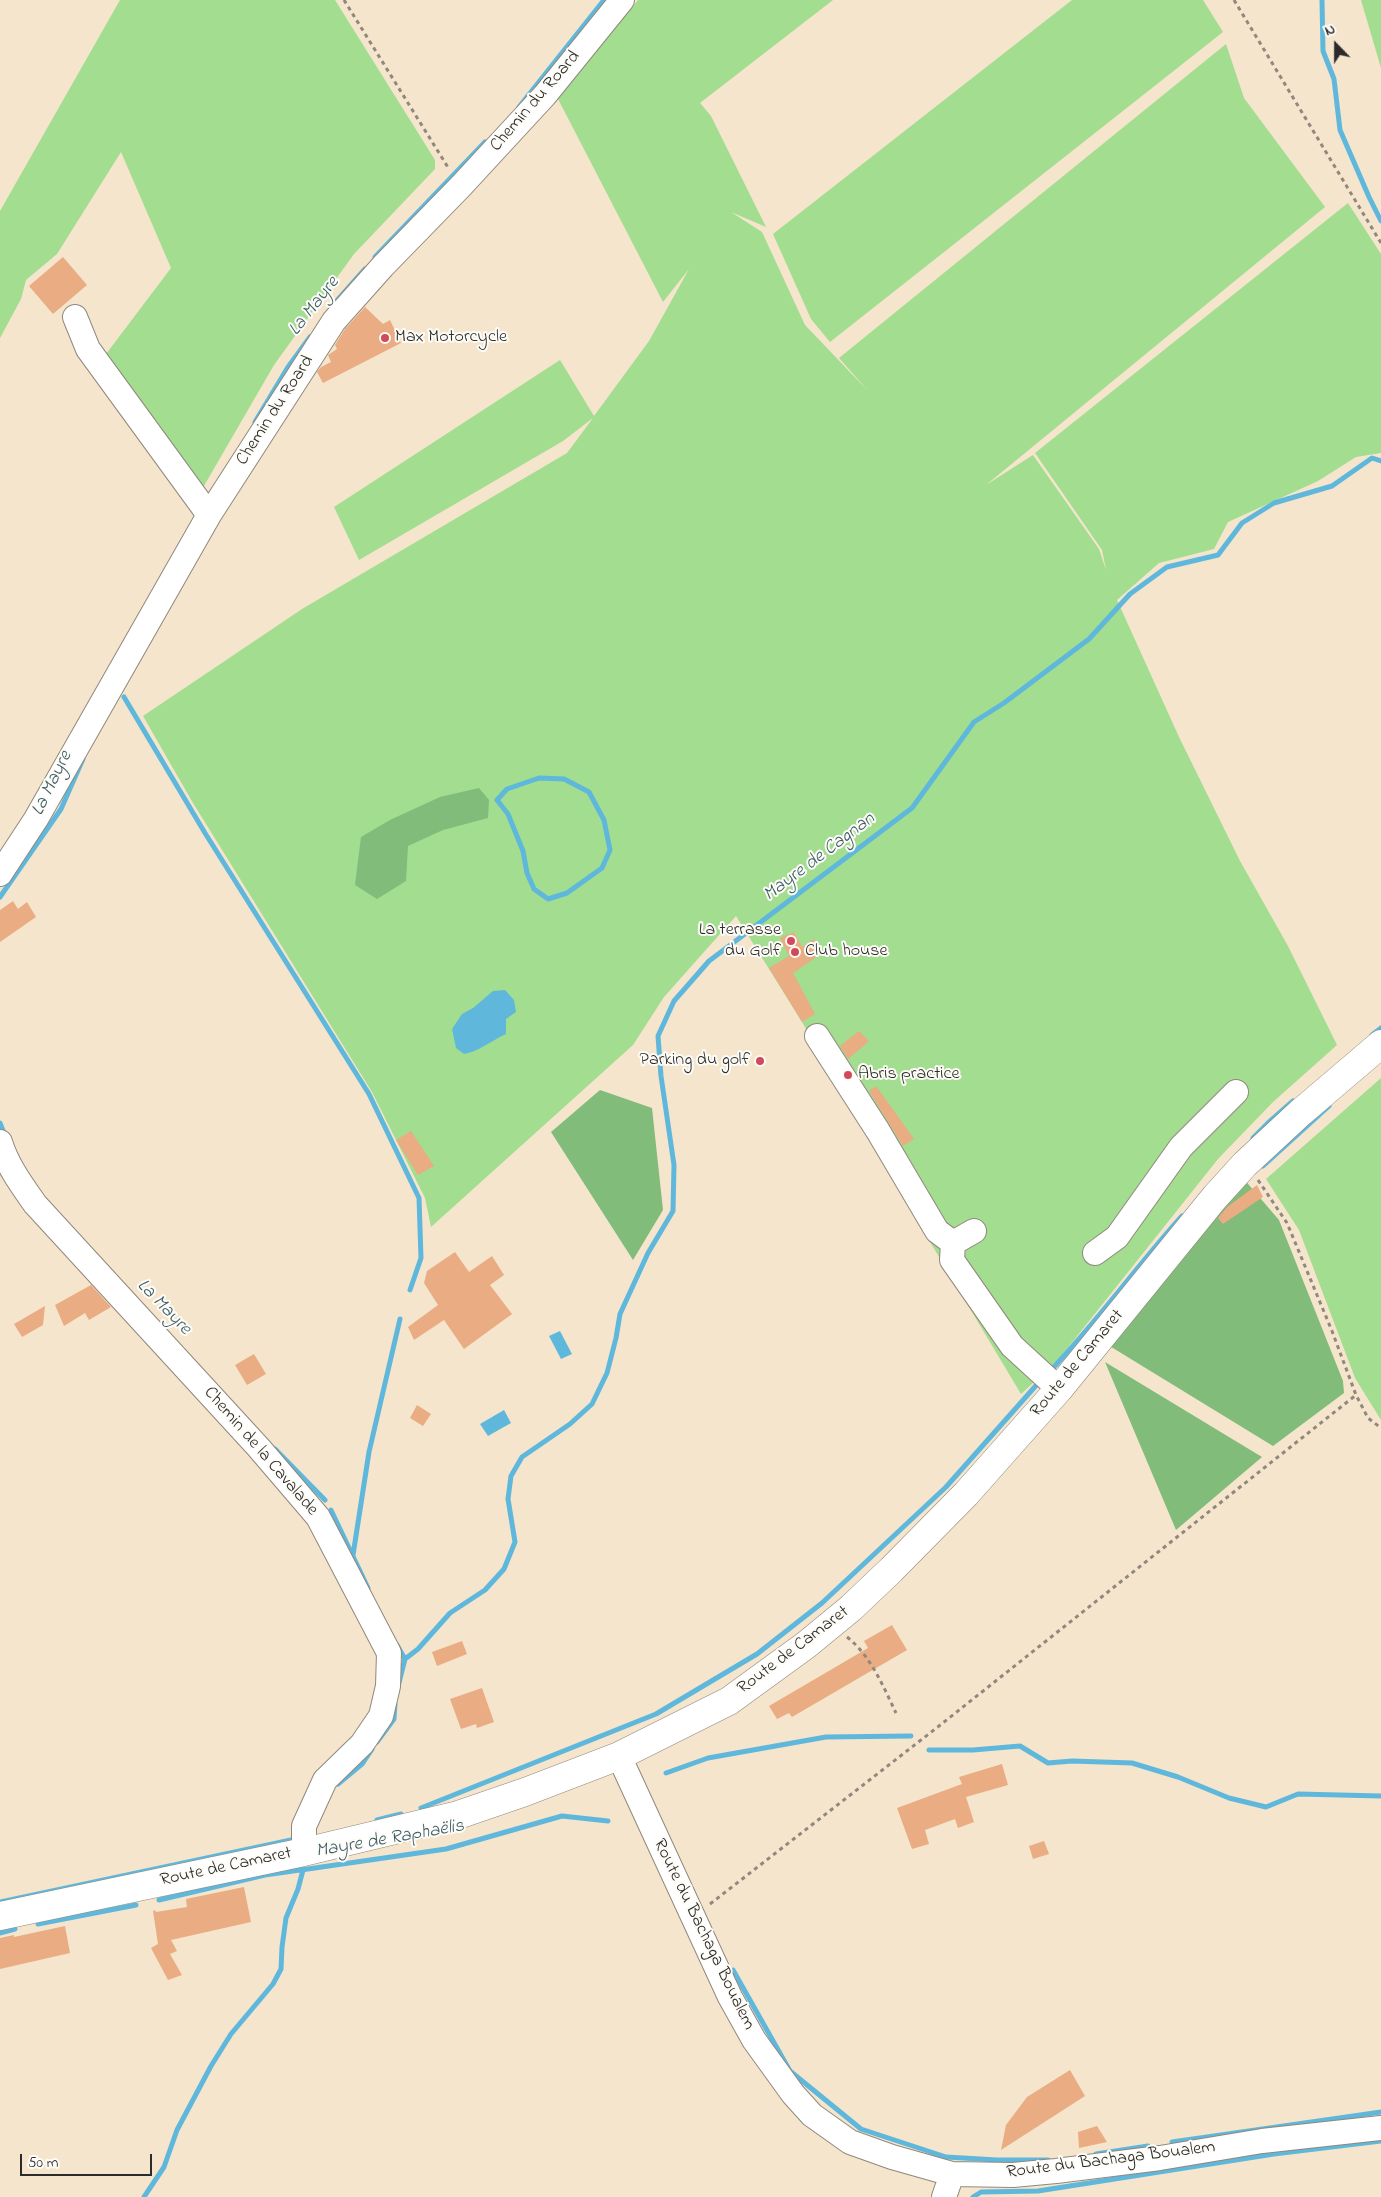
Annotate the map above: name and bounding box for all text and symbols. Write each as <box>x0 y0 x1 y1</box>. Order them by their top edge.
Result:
text: N <box>1322 19 1339 42</box>
north arrow <box>1311 20 1361 70</box>
street label: Chemin du Roard <box>486 47 586 157</box>
water label: La Mayre <box>285 273 345 341</box>
place label: Max Motorcycle <box>395 327 507 349</box>
marker: Max Motorcycle <box>379 332 391 344</box>
street label: Chemin du Roard <box>232 352 320 470</box>
water label: La Mayre <box>28 748 78 820</box>
water label: Mayre de Cagnan <box>760 809 880 907</box>
place label: La terrasse du Golf <box>699 920 781 962</box>
marker: La terrasse du Golf <box>785 935 797 947</box>
place label: Club house <box>805 941 888 963</box>
marker: Club house <box>789 946 801 958</box>
place label: Parking du golf <box>640 1050 750 1072</box>
marker: Parking du golf <box>754 1055 766 1067</box>
place label: Abris practice <box>858 1064 960 1086</box>
marker: Abris practice <box>842 1069 854 1081</box>
water label: La Mayre <box>131 1275 195 1341</box>
street label: Route de Camaret <box>1027 1306 1129 1422</box>
street label: Chemin de la Cavalade <box>198 1383 322 1521</box>
street label: Route de Camaret <box>734 1602 854 1700</box>
water label: Mayre de Raphaëlis <box>314 1816 466 1864</box>
street label: Route du Bachaga Boualem <box>647 1836 759 2034</box>
street label: Route de Camaret <box>158 1844 294 1892</box>
street label: Route du Bachaga Boualem <box>1005 2137 1217 2185</box>
scale bar <box>22 2144 155 2176</box>
text: 50 m <box>28 2152 58 2174</box>

